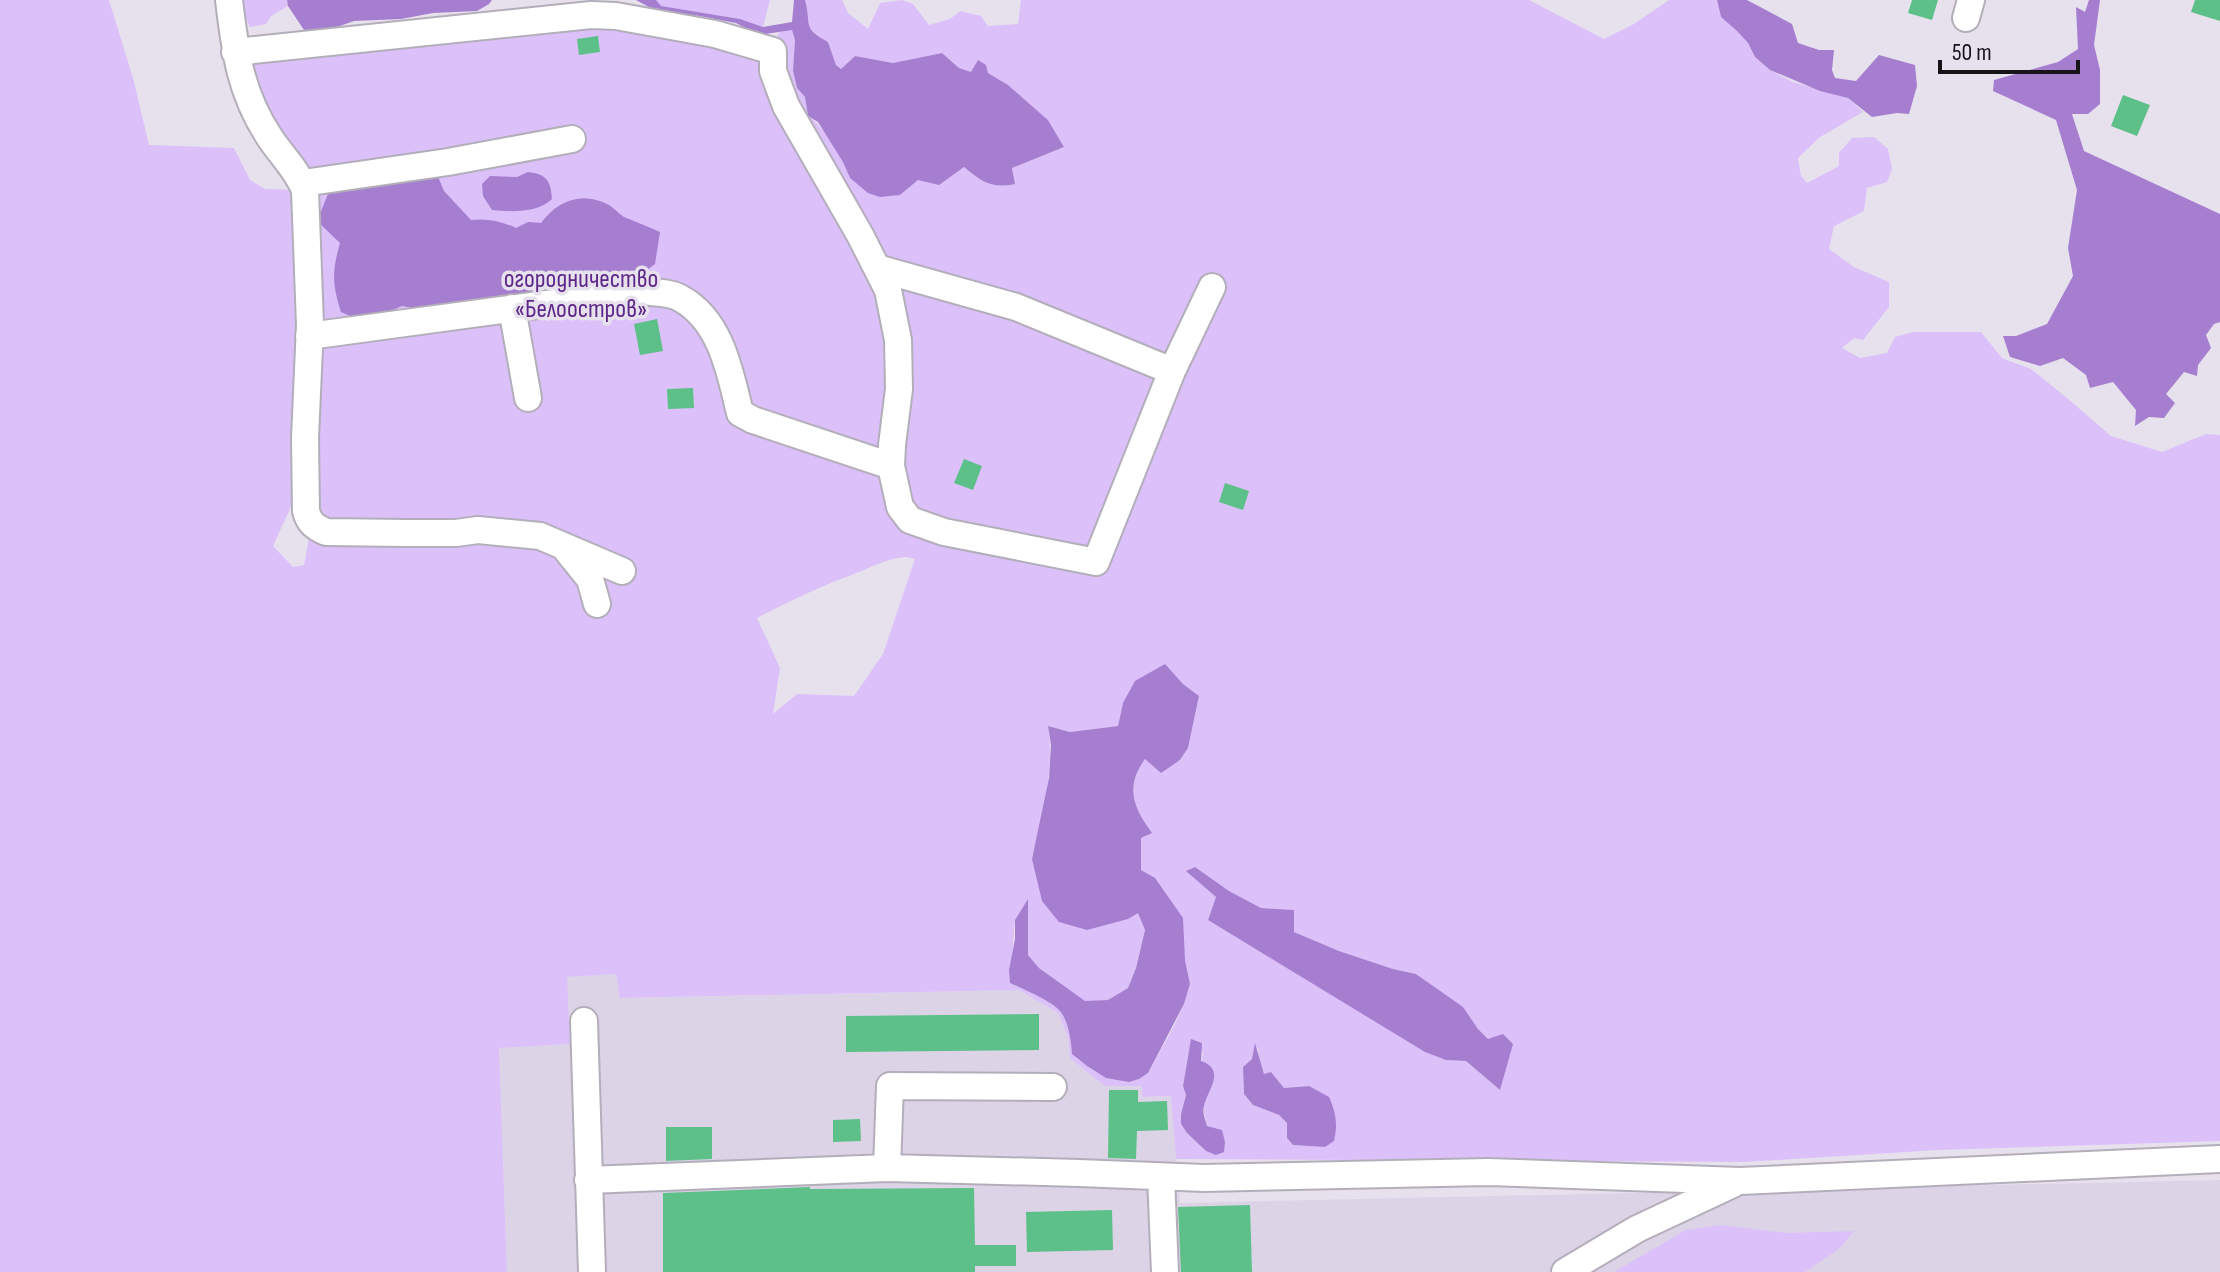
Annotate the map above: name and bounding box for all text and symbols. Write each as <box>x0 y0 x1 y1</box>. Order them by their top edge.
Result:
scale bar <box>1940 24 2078 74</box>
text: 50 m <box>1952 38 1992 67</box>
park label: огородничество «Белоостров» <box>504 264 658 325</box>

